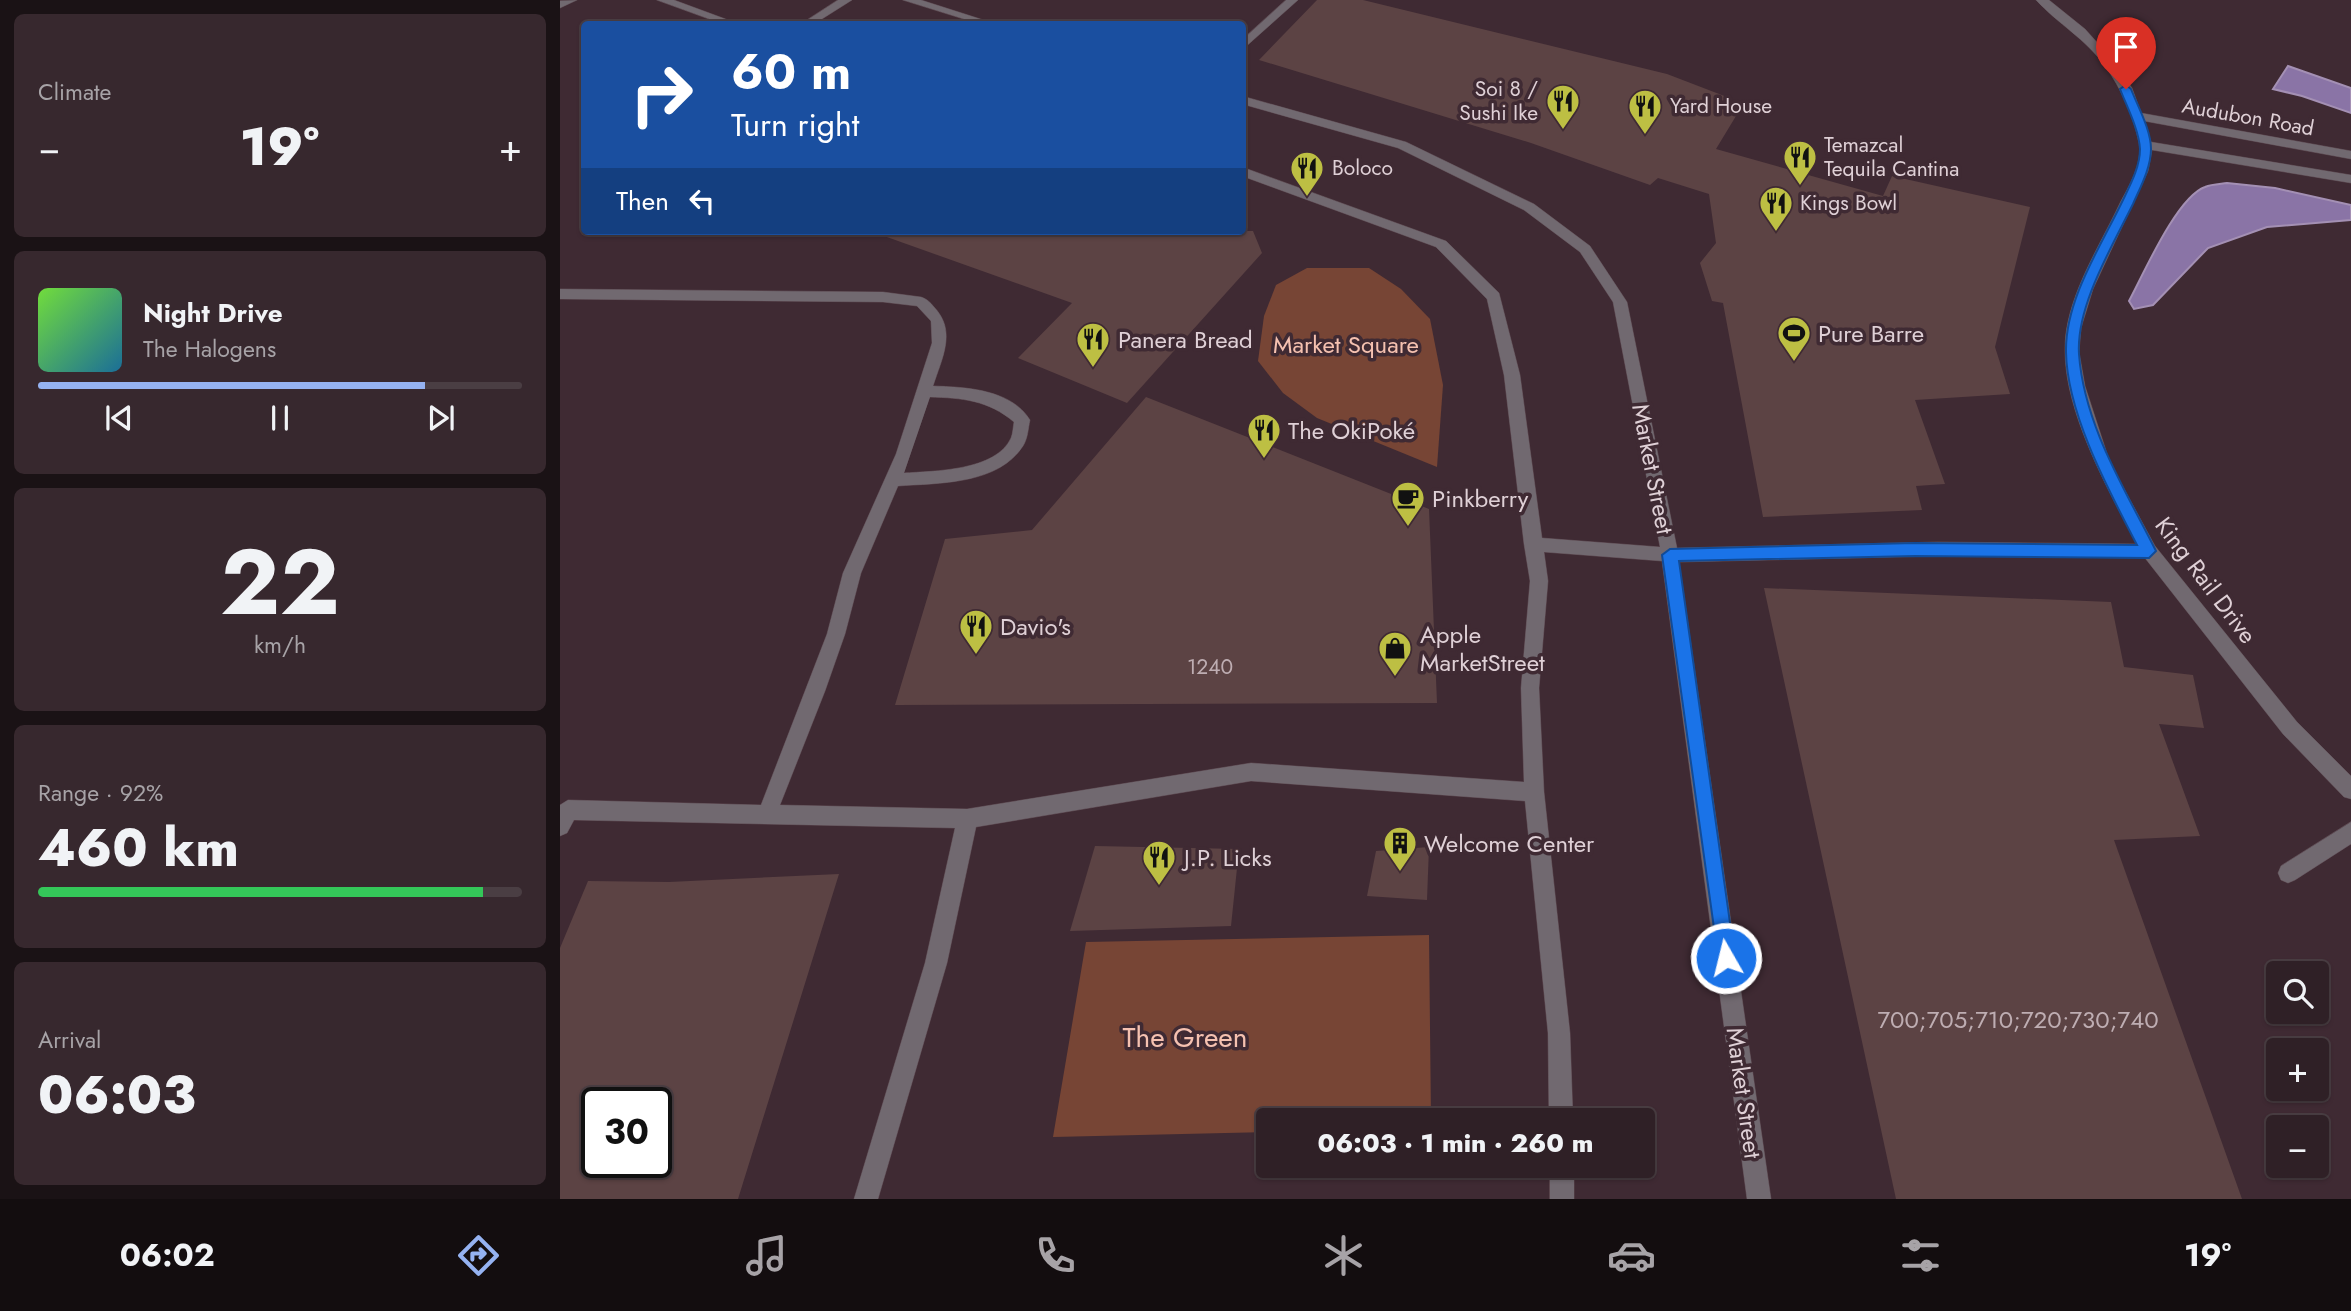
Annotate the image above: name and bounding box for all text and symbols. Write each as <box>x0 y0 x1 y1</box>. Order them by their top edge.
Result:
pin <box>2096 17 2156 89</box>
icon: arrive <box>2107 28 2145 66</box>
text: 60 m <box>731 37 851 107</box>
icon: right <box>616 49 707 140</box>
place label: Soi 8 / Sushi Ike <box>1459 74 1538 128</box>
text: Climate <box>38 75 111 109</box>
restaurant icon: Soi 8 / Sushi Ike <box>1544 82 1582 131</box>
restaurant icon: Yard House <box>1626 87 1664 136</box>
place label: Yard House <box>1670 91 1772 121</box>
street label: Audubon Road <box>2180 91 2316 143</box>
text: Turn right <box>731 102 860 148</box>
text: 19° <box>240 109 319 185</box>
text: − <box>38 120 60 175</box>
text: + <box>499 120 522 175</box>
place label: Temazcal Tequila Cantina <box>1824 130 1959 184</box>
restaurant icon: Temazcal Tequila Cantina <box>1781 138 1819 187</box>
restaurant icon: Boloco <box>1288 149 1326 198</box>
place label: Boloco <box>1332 153 1393 183</box>
text: Then <box>616 182 669 220</box>
icon: left <box>683 182 721 220</box>
restaurant icon: Kings Bowl <box>1757 184 1795 233</box>
place label: Kings Bowl <box>1800 188 1897 218</box>
text: Night Drive <box>143 294 283 332</box>
sports icon: Pure Barre <box>1775 314 1813 363</box>
place label: Pure Barre <box>1818 316 1924 351</box>
restaurant icon: Panera Bread <box>1074 320 1112 369</box>
place label: Panera Bread <box>1118 322 1253 357</box>
park label: Market Square <box>1273 327 1419 362</box>
text: The Halogens <box>143 332 276 366</box>
icon: previous <box>100 399 138 437</box>
icon: pause <box>261 399 299 437</box>
icon: next <box>422 399 460 437</box>
street label: Market Street <box>1623 401 1683 537</box>
restaurant icon: The OkiPoké <box>1245 411 1283 460</box>
place label: The OkiPoké <box>1288 413 1415 448</box>
cafe icon: Pinkberry <box>1389 479 1427 528</box>
place label: Pinkberry <box>1432 481 1529 516</box>
street label: King Rail Drive <box>2147 509 2265 651</box>
text: 22 <box>220 517 340 648</box>
restaurant icon: Davio's <box>957 607 995 656</box>
place label: Davio's <box>1000 609 1071 644</box>
place label: Apple MarketStreet <box>1420 617 1545 680</box>
text: km/h <box>254 628 306 662</box>
shop icon: Apple MarketStreet <box>1376 629 1414 678</box>
house number: 1240 <box>1187 652 1233 682</box>
text: Range · 92% <box>38 776 163 810</box>
text: 460 km <box>38 810 239 886</box>
building icon: Welcome Center <box>1381 824 1419 873</box>
place label: Welcome Center <box>1424 826 1595 861</box>
restaurant icon: J.P. Licks <box>1140 838 1178 887</box>
place label: J.P. Licks <box>1181 840 1272 875</box>
position arrow <box>1689 921 1763 995</box>
map controls <box>2266 961 2329 1178</box>
button: search <box>2266 961 2329 1024</box>
house number: 700;705;710;720;730;740 <box>1877 1002 2159 1037</box>
park label: The Green <box>1123 1017 1247 1058</box>
text: Arrival <box>38 1023 101 1057</box>
street label: Market Street <box>1717 1025 1771 1161</box>
button: + <box>2266 1038 2329 1101</box>
text: 06:03 <box>38 1057 196 1133</box>
speed limit sign: 30 <box>581 1087 672 1178</box>
button: − <box>2266 1115 2329 1178</box>
text: 06:03 · 1 min · 260 m <box>1318 1124 1593 1162</box>
icon: directions <box>454 1231 503 1280</box>
icon: music <box>742 1231 791 1280</box>
icon: phone <box>1031 1231 1080 1280</box>
icon: climate <box>1319 1231 1368 1280</box>
icon: car <box>1607 1231 1656 1280</box>
icon: filters <box>1896 1231 1945 1280</box>
text: 06:02 <box>120 1232 215 1278</box>
text: 19° <box>2184 1232 2231 1278</box>

